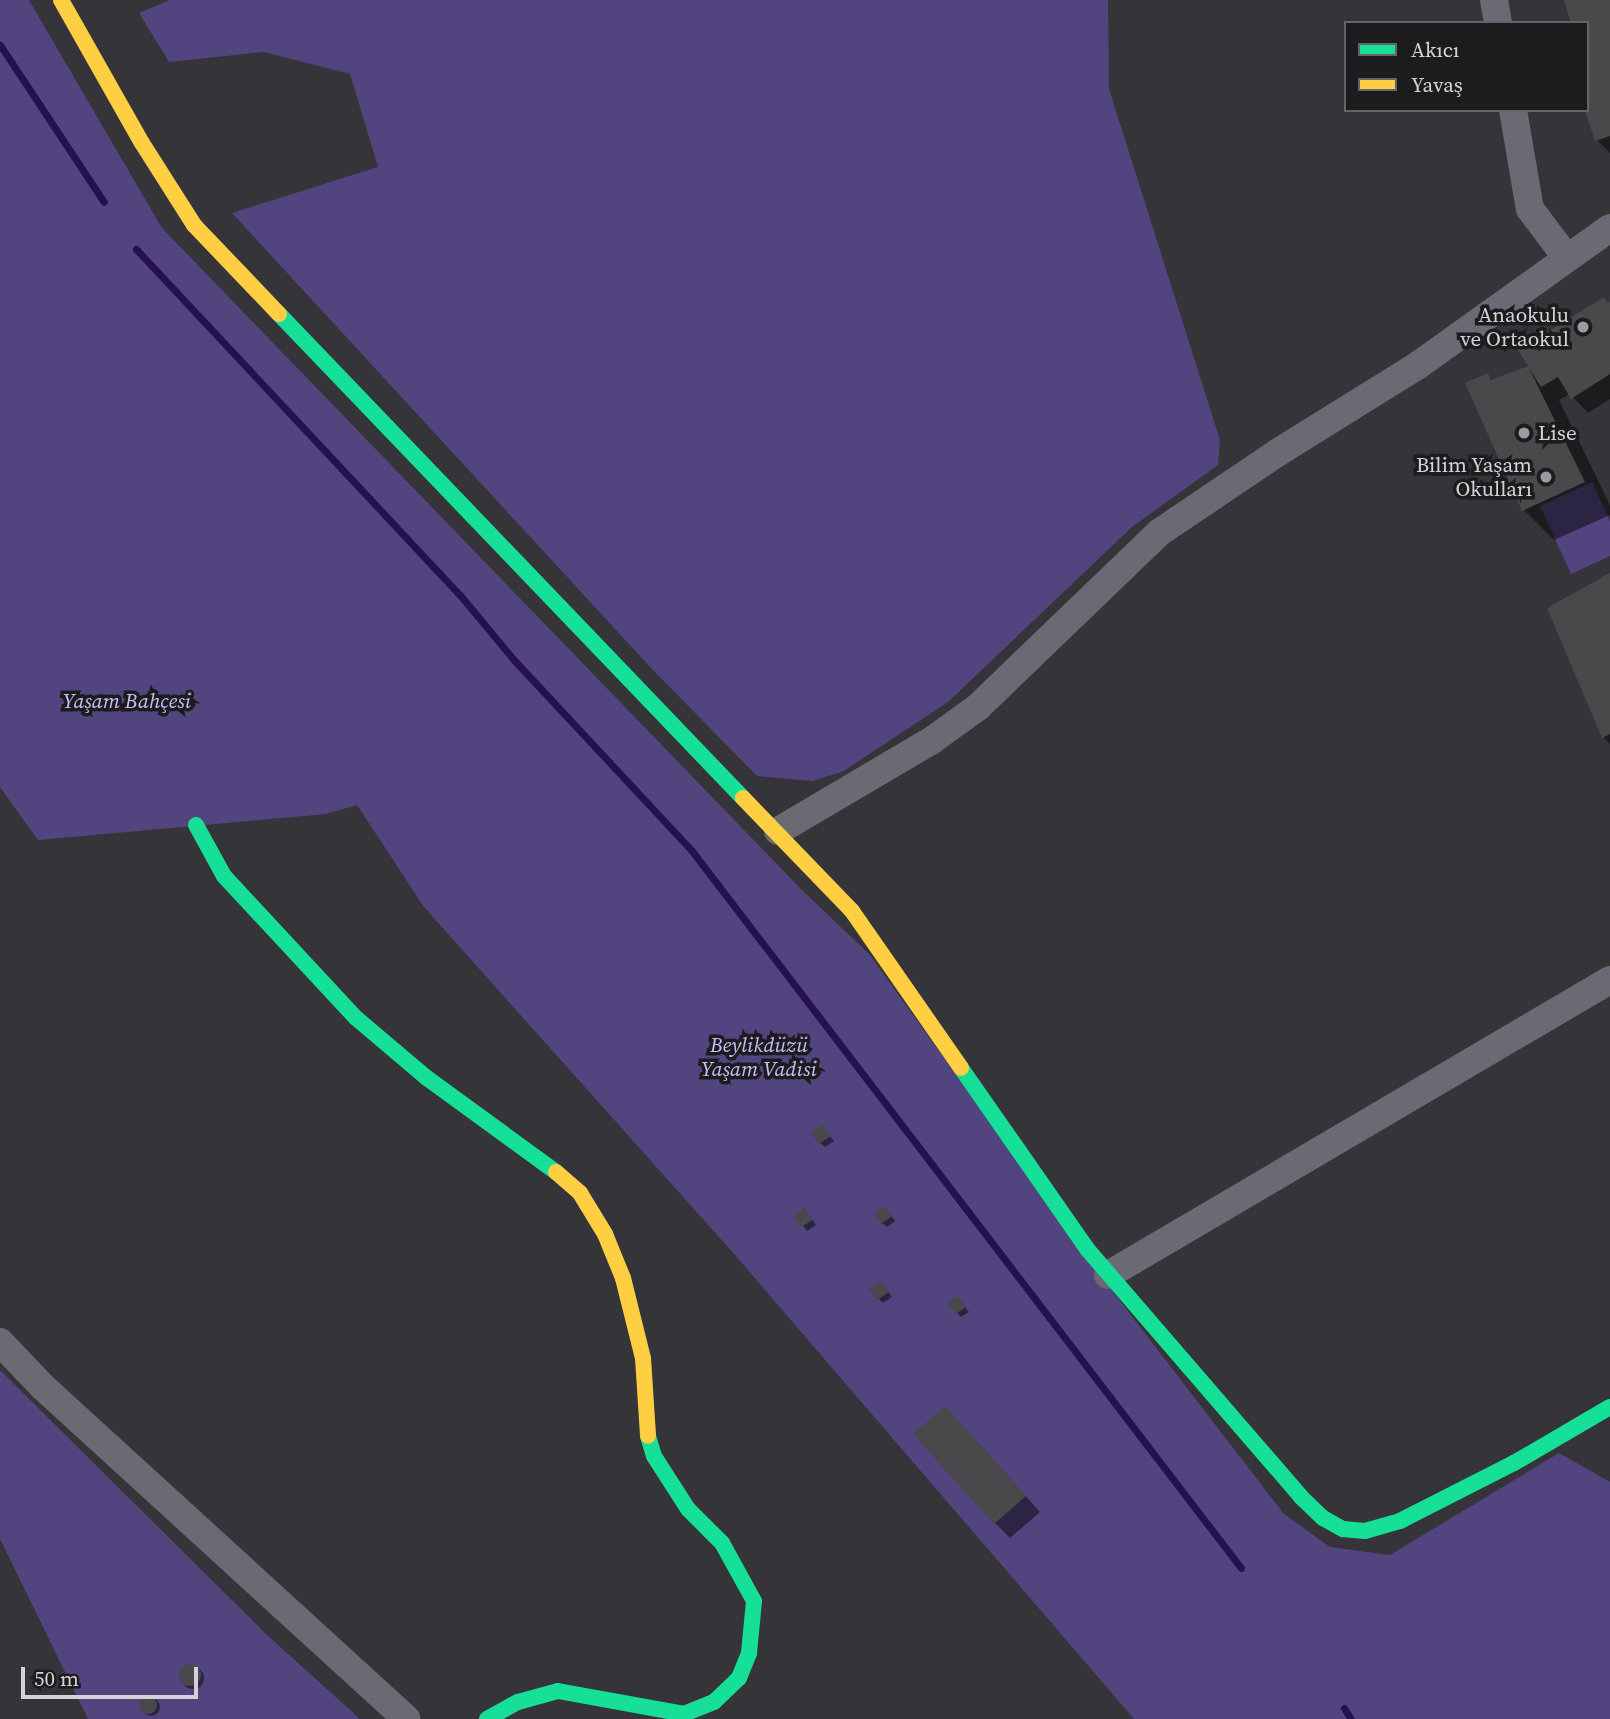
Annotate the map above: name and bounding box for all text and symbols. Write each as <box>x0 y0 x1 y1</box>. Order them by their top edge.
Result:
legend <box>1344 21 1589 112</box>
text: Akıcı <box>1411 35 1459 64</box>
text: Yavaş <box>1411 70 1463 99</box>
place label: Anaokulu ve Ortaokul <box>1460 302 1569 352</box>
marker: Anaokulu ve Ortaokul <box>1575 319 1591 335</box>
place label: Lise <box>1538 420 1577 446</box>
marker: Lise <box>1516 425 1532 441</box>
place label: Bilim Yaşam Okulları <box>1415 452 1532 502</box>
marker: Bilim Yaşam Okulları <box>1538 469 1554 485</box>
park label: Yaşam Bahçesi <box>63 688 191 714</box>
park label: Beylikdüzü Yaşam Vadisi <box>701 1032 817 1082</box>
scale bar <box>24 1652 201 1696</box>
text: 50 m <box>34 1664 79 1693</box>

